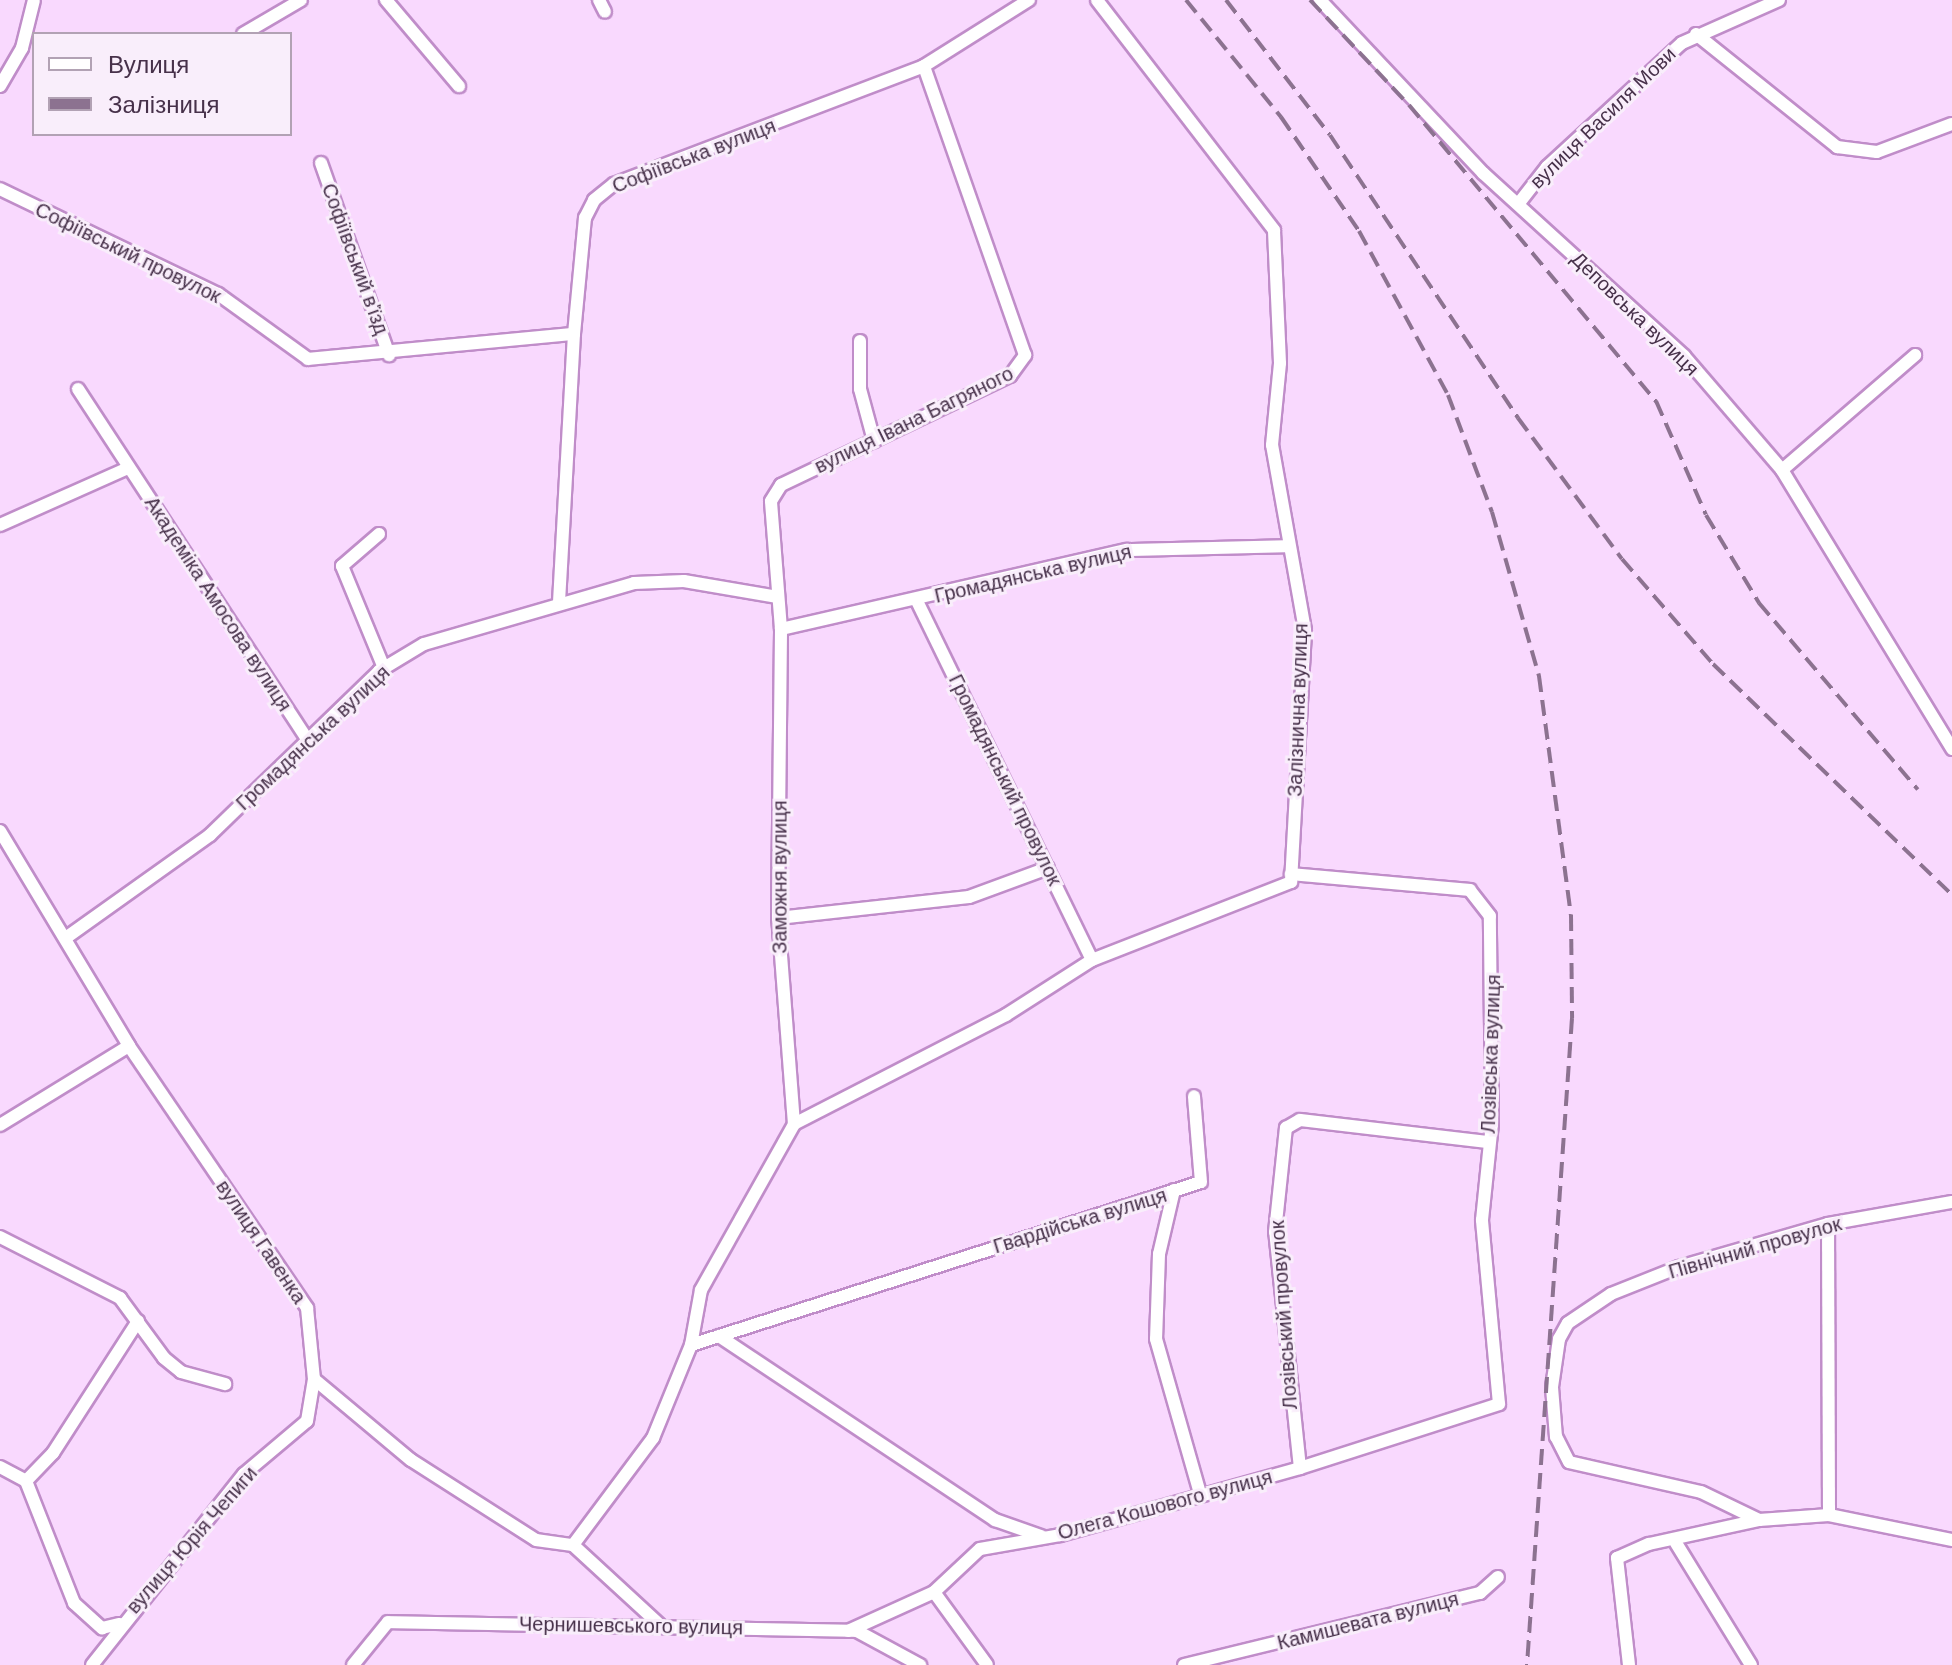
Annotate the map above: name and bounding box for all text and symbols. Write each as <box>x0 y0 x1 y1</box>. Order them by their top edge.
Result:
legend <box>32 32 292 136</box>
street label: вулиця Василя Мови <box>1525 42 1681 194</box>
text: Вулиця <box>108 49 189 80</box>
text: Залізниця <box>108 89 220 120</box>
street label: Софіївська вулиця <box>609 114 779 198</box>
street label: Софіївський в'їзд <box>317 180 393 338</box>
street label: Софіївський провулок <box>31 198 225 308</box>
street label: Деповська вулиця <box>1566 247 1704 381</box>
street label: вулиця Івана Багряного <box>811 361 1017 479</box>
street label: Академіка Амосова вулиця <box>139 492 297 716</box>
street label: Громадянська вулиця <box>932 540 1134 608</box>
street label: Залізнична вулиця <box>1283 623 1313 797</box>
street label: Громадянська вулиця <box>231 661 395 815</box>
street label: Громадянський провулок <box>943 671 1067 889</box>
street label: Заможня вулиця <box>768 800 792 954</box>
street label: Лозівська вулиця <box>1476 974 1506 1134</box>
street label: вулиця Гавенка <box>211 1176 311 1308</box>
street label: Гвардійська вулиця <box>990 1183 1170 1259</box>
street label: Північний провулок <box>1666 1212 1844 1284</box>
street label: Лозівський провулок <box>1265 1220 1303 1410</box>
street label: вулиця Юрія Чепиги <box>122 1462 262 1618</box>
street label: Олега Кошового вулиця <box>1055 1465 1275 1545</box>
street label: Камишевата вулиця <box>1275 1587 1461 1655</box>
street label: Чернишевського вулиця <box>519 1612 743 1640</box>

